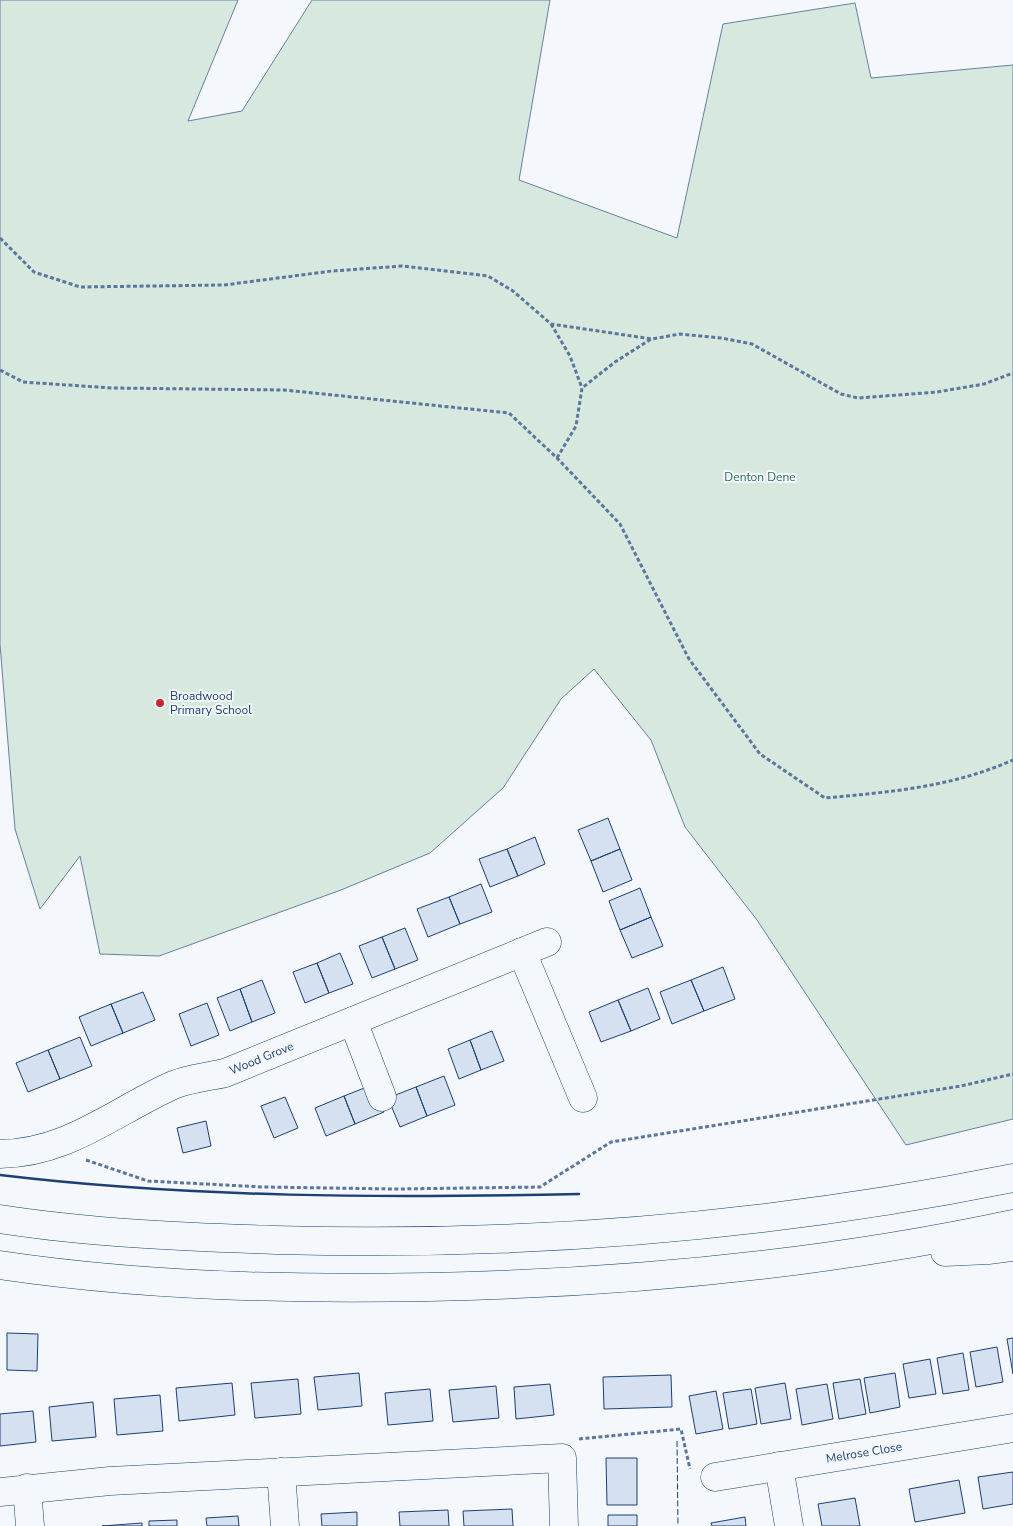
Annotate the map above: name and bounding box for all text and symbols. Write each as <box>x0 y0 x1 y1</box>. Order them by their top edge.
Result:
park label: Denton Dene <box>724 469 796 485</box>
place label: Broadwood Primary School <box>170 688 252 718</box>
marker: Broadwood Primary School <box>154 697 166 709</box>
street label: Wood Grove <box>227 1038 296 1078</box>
street label: Melrose Close <box>825 1438 903 1467</box>

